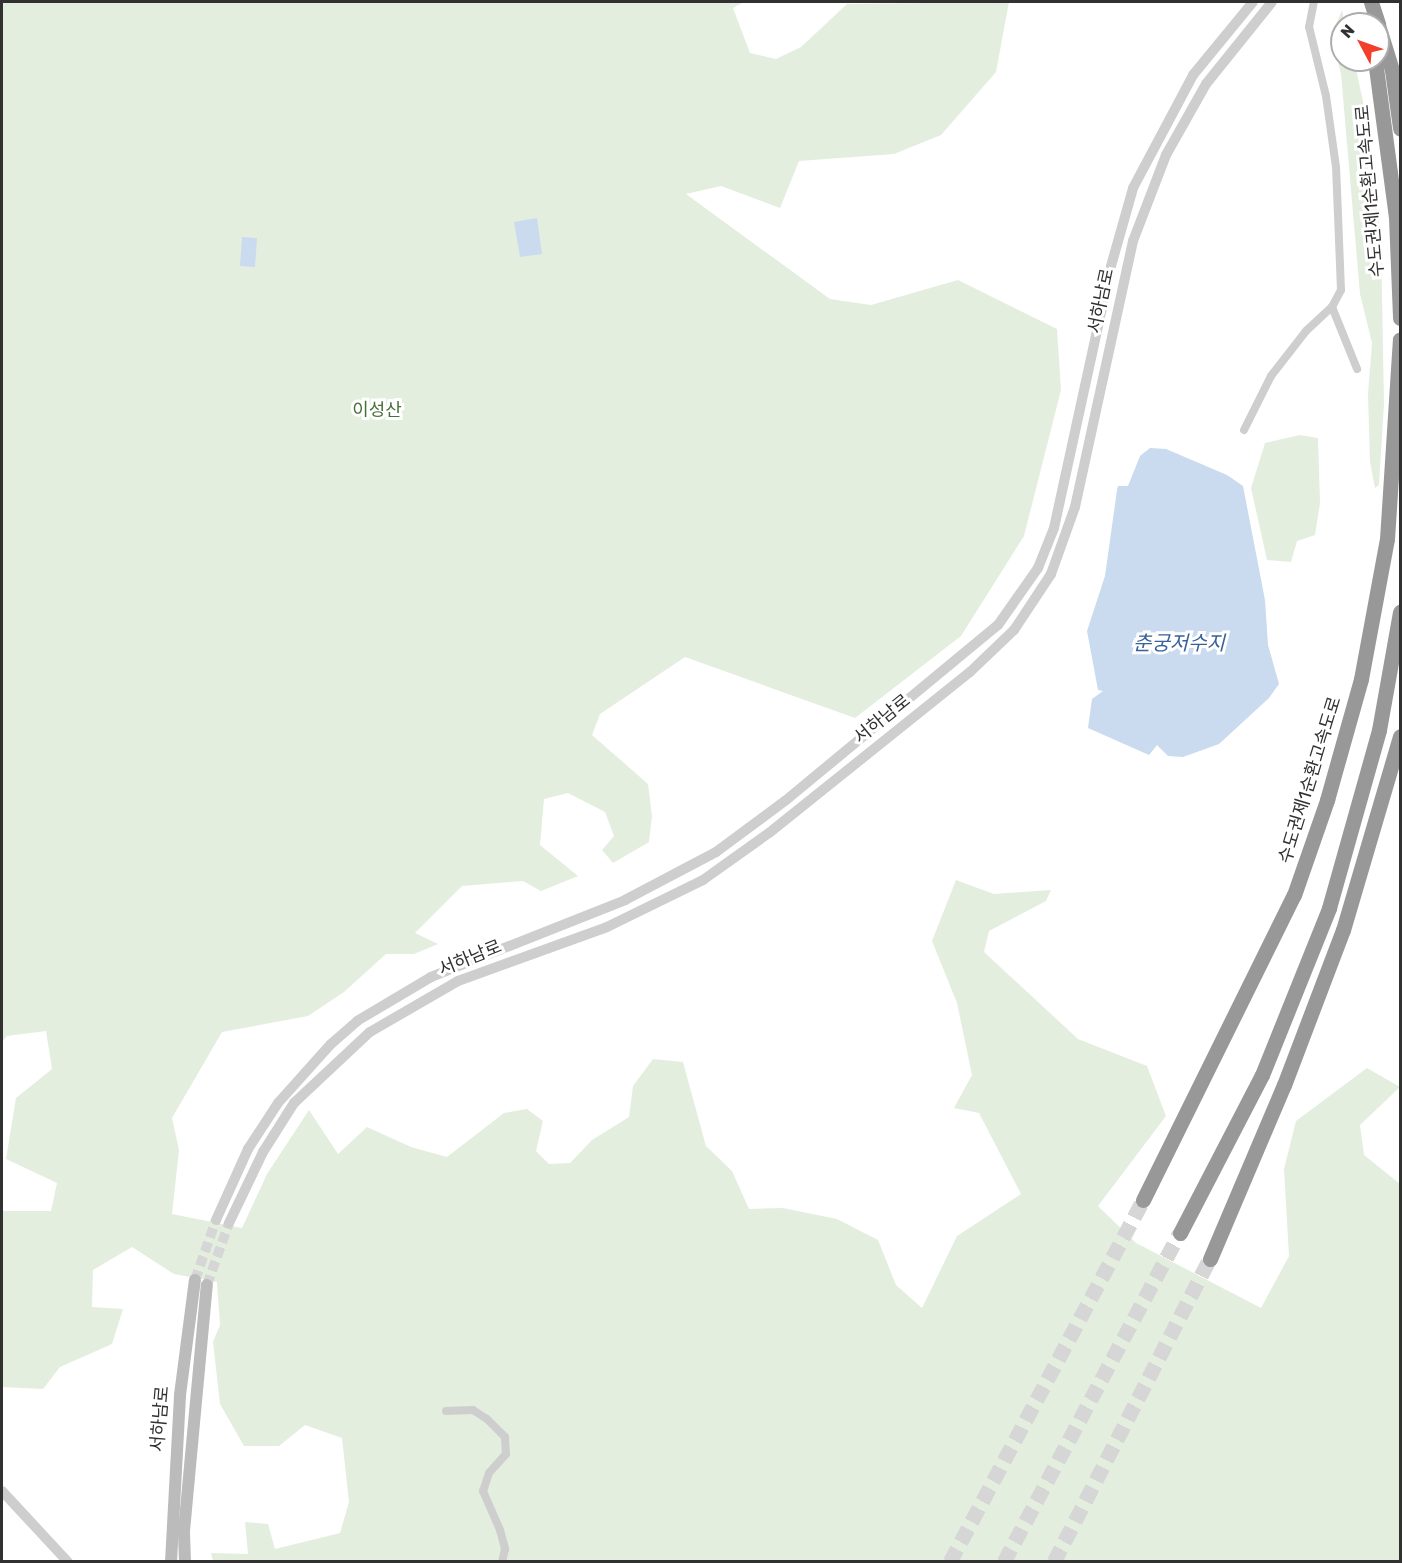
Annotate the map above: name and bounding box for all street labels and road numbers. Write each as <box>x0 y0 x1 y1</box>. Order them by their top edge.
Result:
street label: 수도권제1순환고속도로 <box>1352 104 1388 278</box>
street label: 서하남로 <box>1084 266 1118 336</box>
street label: 서하남로 <box>849 690 915 748</box>
street label: 수도권제1순환고속도로 <box>1274 694 1346 866</box>
street label: 서하남로 <box>435 936 505 980</box>
street label: 서하남로 <box>146 1385 174 1453</box>

